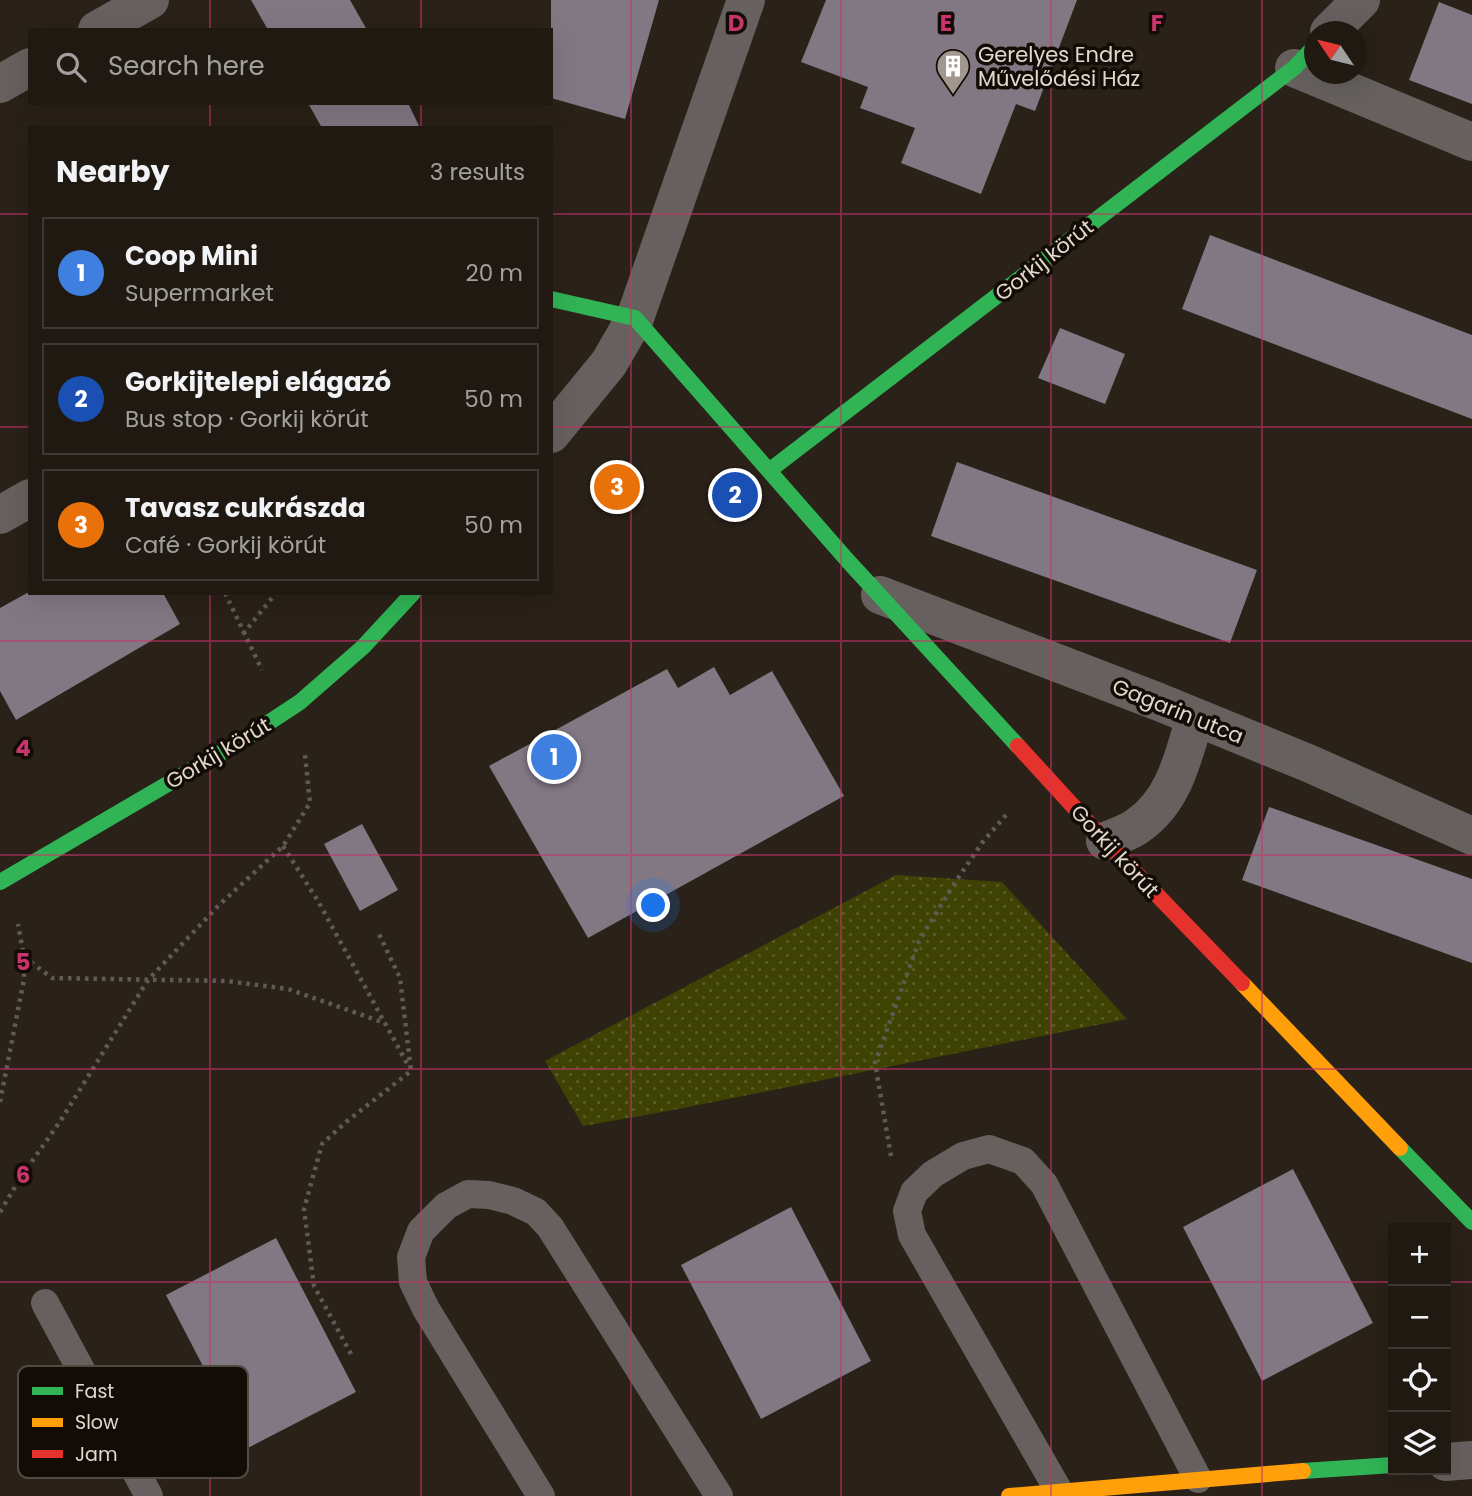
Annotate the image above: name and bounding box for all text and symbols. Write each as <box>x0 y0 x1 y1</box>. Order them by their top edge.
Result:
text: D <box>728 7 744 39</box>
text: E <box>940 7 952 39</box>
text: F <box>1151 7 1163 39</box>
north arrow <box>1304 21 1367 84</box>
search box <box>28 28 553 105</box>
place label: Gerelyes Endre Művelődési Ház <box>978 40 1140 93</box>
building icon: Gerelyes Endre Művelődési Ház <box>934 47 972 96</box>
icon: search <box>52 48 90 86</box>
text: Search here <box>108 48 265 84</box>
text: Nearby <box>56 150 170 193</box>
text: 3 results <box>430 156 525 188</box>
street label: Gorkij körút <box>989 212 1099 308</box>
text: Coop Mini <box>125 238 258 274</box>
text: 1 <box>77 257 85 289</box>
text: 20 m <box>465 257 523 289</box>
text: Supermarket <box>125 277 274 309</box>
text: Gorkijtelepi elágazó <box>125 364 391 400</box>
text: 2 <box>74 383 88 415</box>
text: 50 m <box>464 383 523 415</box>
text: Bus stop · Gorkij körút <box>125 403 369 435</box>
pin: 3 <box>594 461 640 513</box>
pin: 2 <box>712 469 758 521</box>
text: Tavasz cukrászda <box>125 490 366 526</box>
text: 3 <box>74 509 88 541</box>
text: 50 m <box>464 509 523 541</box>
text: Café · Gorkij körút <box>125 529 326 561</box>
street label: Gagarin utca <box>1108 672 1248 750</box>
street label: Gorkij körút <box>160 710 276 796</box>
pin: 1 <box>531 731 577 783</box>
text: 4 <box>15 732 31 764</box>
street label: Gorkij körút <box>1064 798 1166 904</box>
your location <box>636 888 670 922</box>
text: 5 <box>16 946 30 978</box>
text: 6 <box>16 1159 30 1191</box>
map controls <box>1388 1223 1451 1475</box>
button: + <box>1388 1223 1451 1286</box>
button: − <box>1388 1286 1451 1349</box>
button: locate <box>1388 1349 1451 1412</box>
legend <box>18 1366 248 1478</box>
text: Fast <box>75 1378 114 1405</box>
text: Slow <box>75 1409 119 1436</box>
button: layers <box>1388 1412 1451 1475</box>
text: Jam <box>75 1441 117 1468</box>

